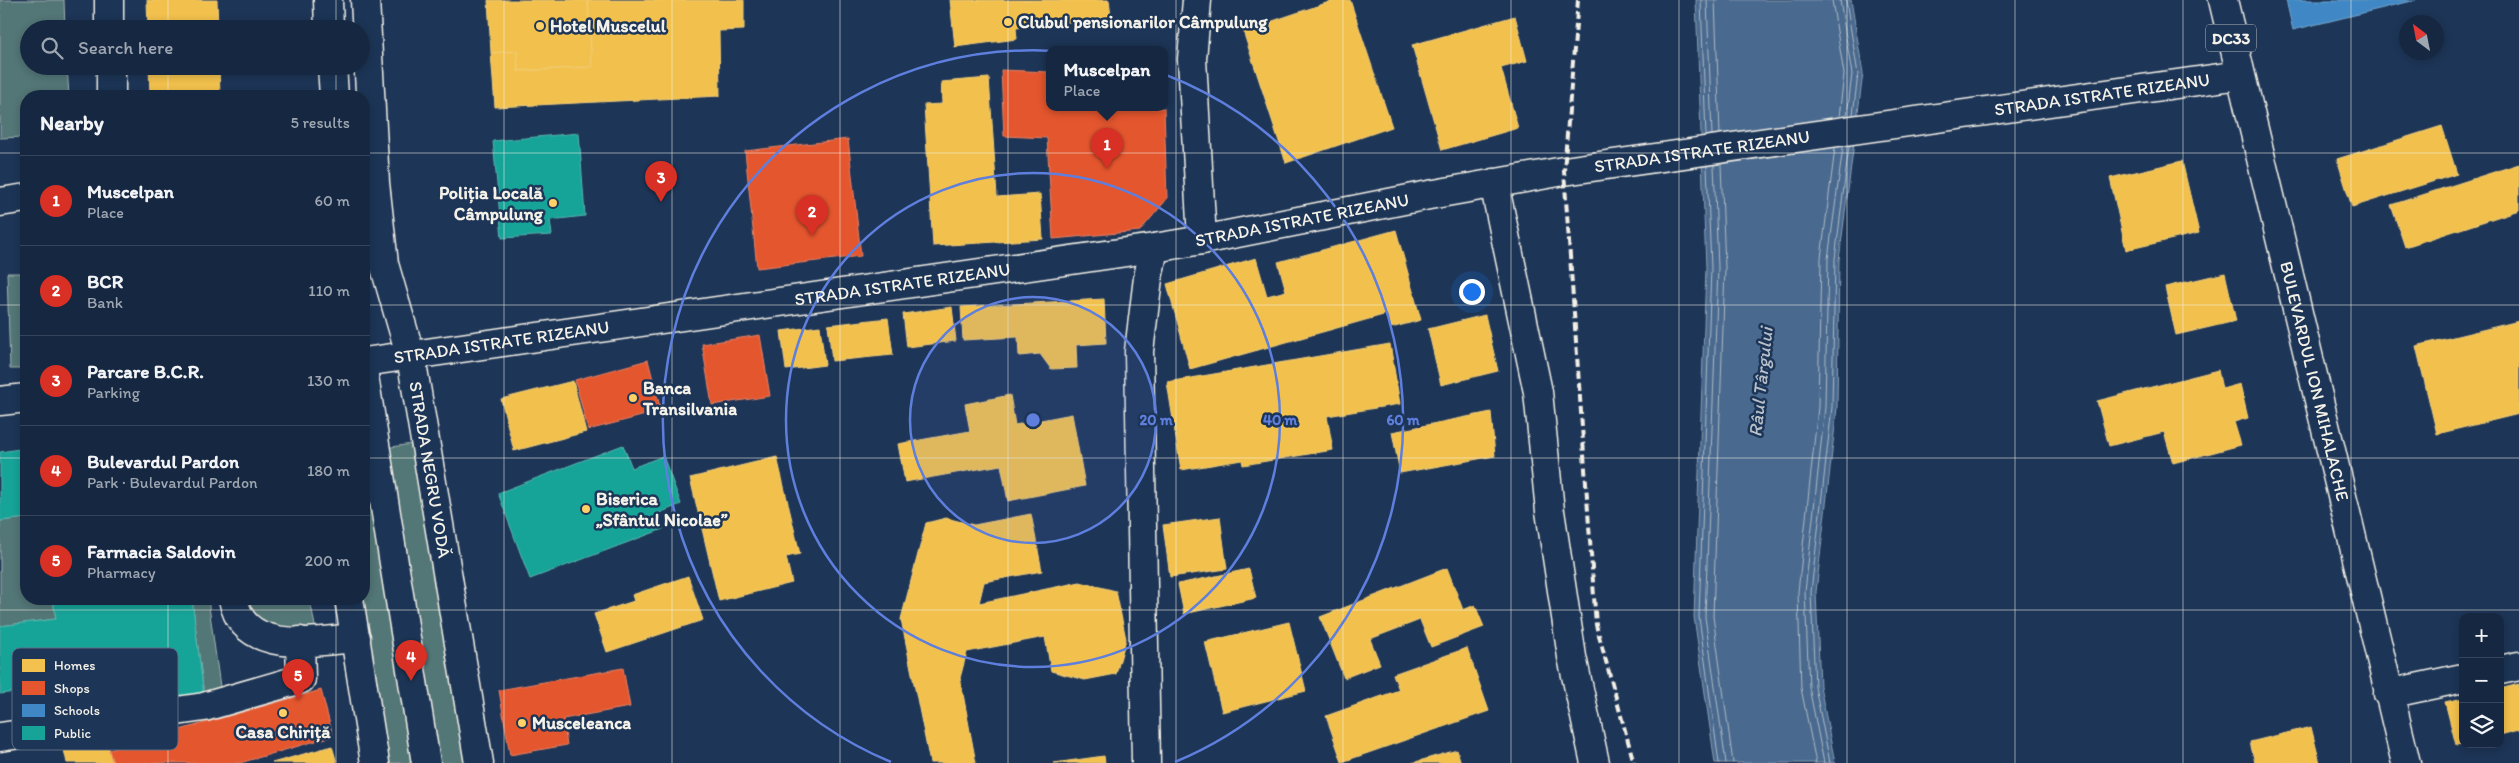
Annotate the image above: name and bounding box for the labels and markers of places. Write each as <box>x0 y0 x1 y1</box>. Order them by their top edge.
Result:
place label: Clubul pensionarilor Câmpulung <box>1018 11 1268 33</box>
place label: Hotel Muscelul <box>550 15 667 37</box>
marker: Clubul pensionarilor Câmpulung <box>1002 16 1014 28</box>
marker: Hotel Muscelul <box>534 20 546 32</box>
pin: 1 <box>1091 128 1123 169</box>
pin: 3 <box>645 161 677 202</box>
place label: Poliția Locală Câmpulung <box>439 182 544 225</box>
pin: 2 <box>796 195 828 236</box>
marker: Poliția Locală Câmpulung <box>547 197 559 209</box>
place label: Banca Transilvania <box>642 377 737 420</box>
marker: Banca Transilvania <box>627 392 639 404</box>
centre of rings <box>1024 411 1042 429</box>
place label: Biserica „Sfântul Nicolae” <box>596 488 728 531</box>
marker: Biserica „Sfântul Nicolae” <box>580 503 592 515</box>
pin: 4 <box>395 640 427 681</box>
pin: 5 <box>282 659 314 700</box>
marker: Casa Chiriță <box>277 707 289 719</box>
place label: Musceleanca <box>532 712 631 734</box>
marker: Musceleanca <box>516 717 528 729</box>
place label: Casa Chiriță <box>235 721 331 743</box>

